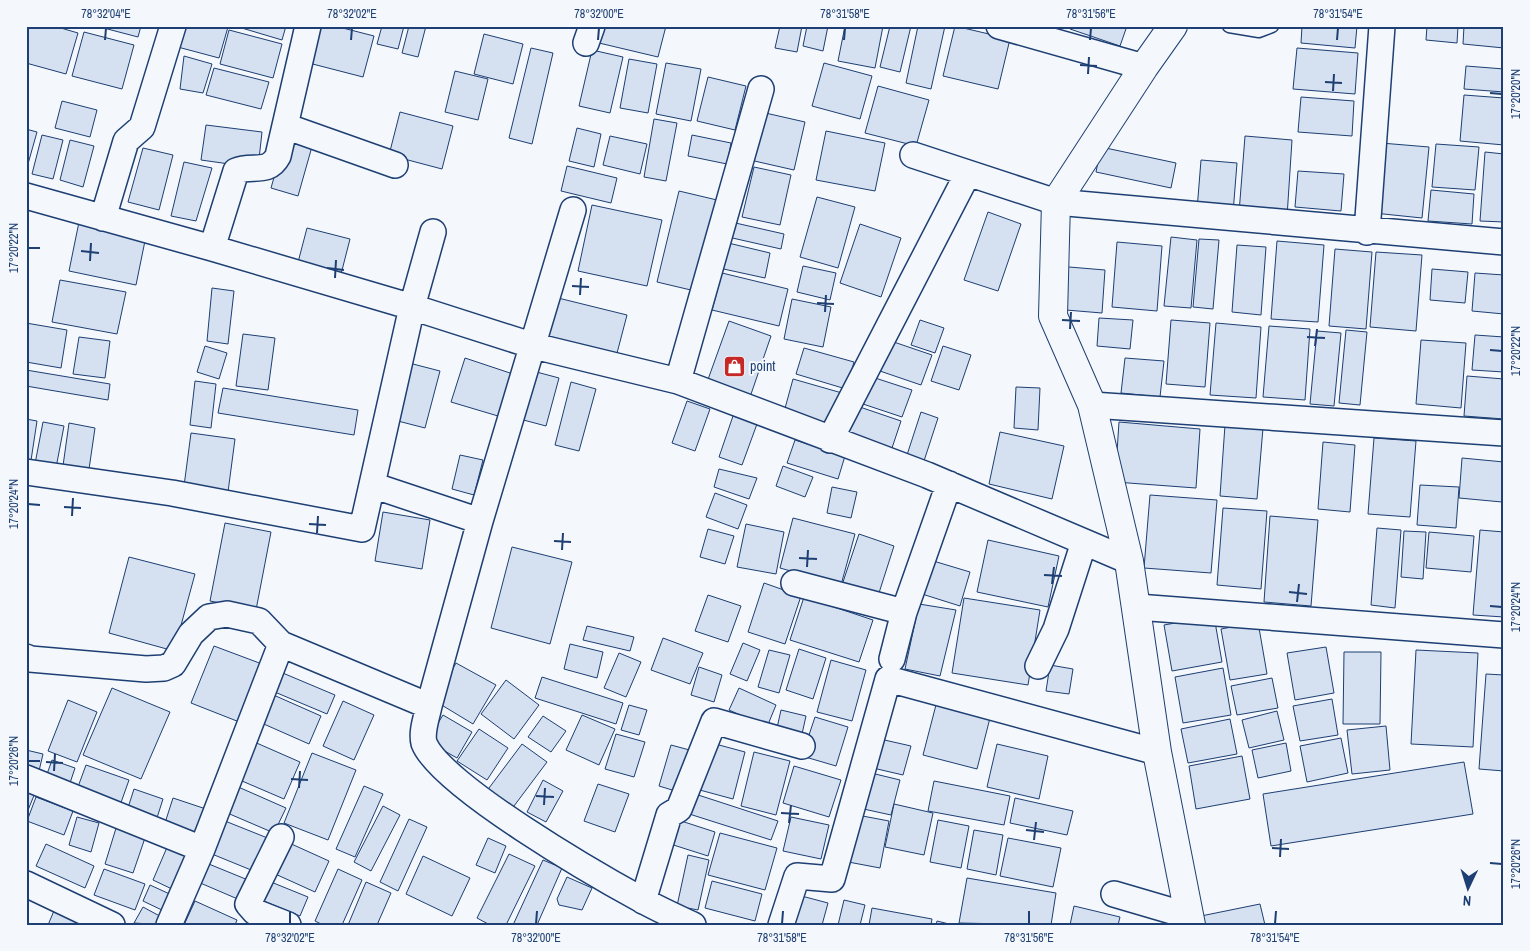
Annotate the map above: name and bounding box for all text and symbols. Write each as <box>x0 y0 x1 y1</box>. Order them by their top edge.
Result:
text: 78°32'04"E <box>81 6 131 22</box>
text: 78°32'02"E <box>327 6 377 22</box>
text: 78°32'00"E <box>574 6 624 22</box>
text: 78°31'58"E <box>820 6 870 22</box>
text: 78°31'56"E <box>1066 6 1116 22</box>
text: 78°31'54"E <box>1313 6 1363 22</box>
text: 17°20'20"N <box>1508 69 1524 119</box>
text: 17°20'22"N <box>6 223 22 273</box>
text: 17°20'22"N <box>1508 326 1524 376</box>
shop icon: point <box>722 354 746 378</box>
place label: point <box>750 357 776 375</box>
text: 17°20'24"N <box>6 479 22 529</box>
text: 17°20'24"N <box>1508 582 1524 632</box>
text: 17°20'26"N <box>6 736 22 786</box>
text: 17°20'26"N <box>1508 839 1524 889</box>
north arrow <box>1442 864 1492 914</box>
text: N <box>1462 892 1472 910</box>
text: 78°32'02"E <box>265 930 315 946</box>
text: 78°32'00"E <box>511 930 561 946</box>
text: 78°31'58"E <box>757 930 807 946</box>
text: 78°31'56"E <box>1004 930 1054 946</box>
text: 78°31'54"E <box>1250 930 1300 946</box>

